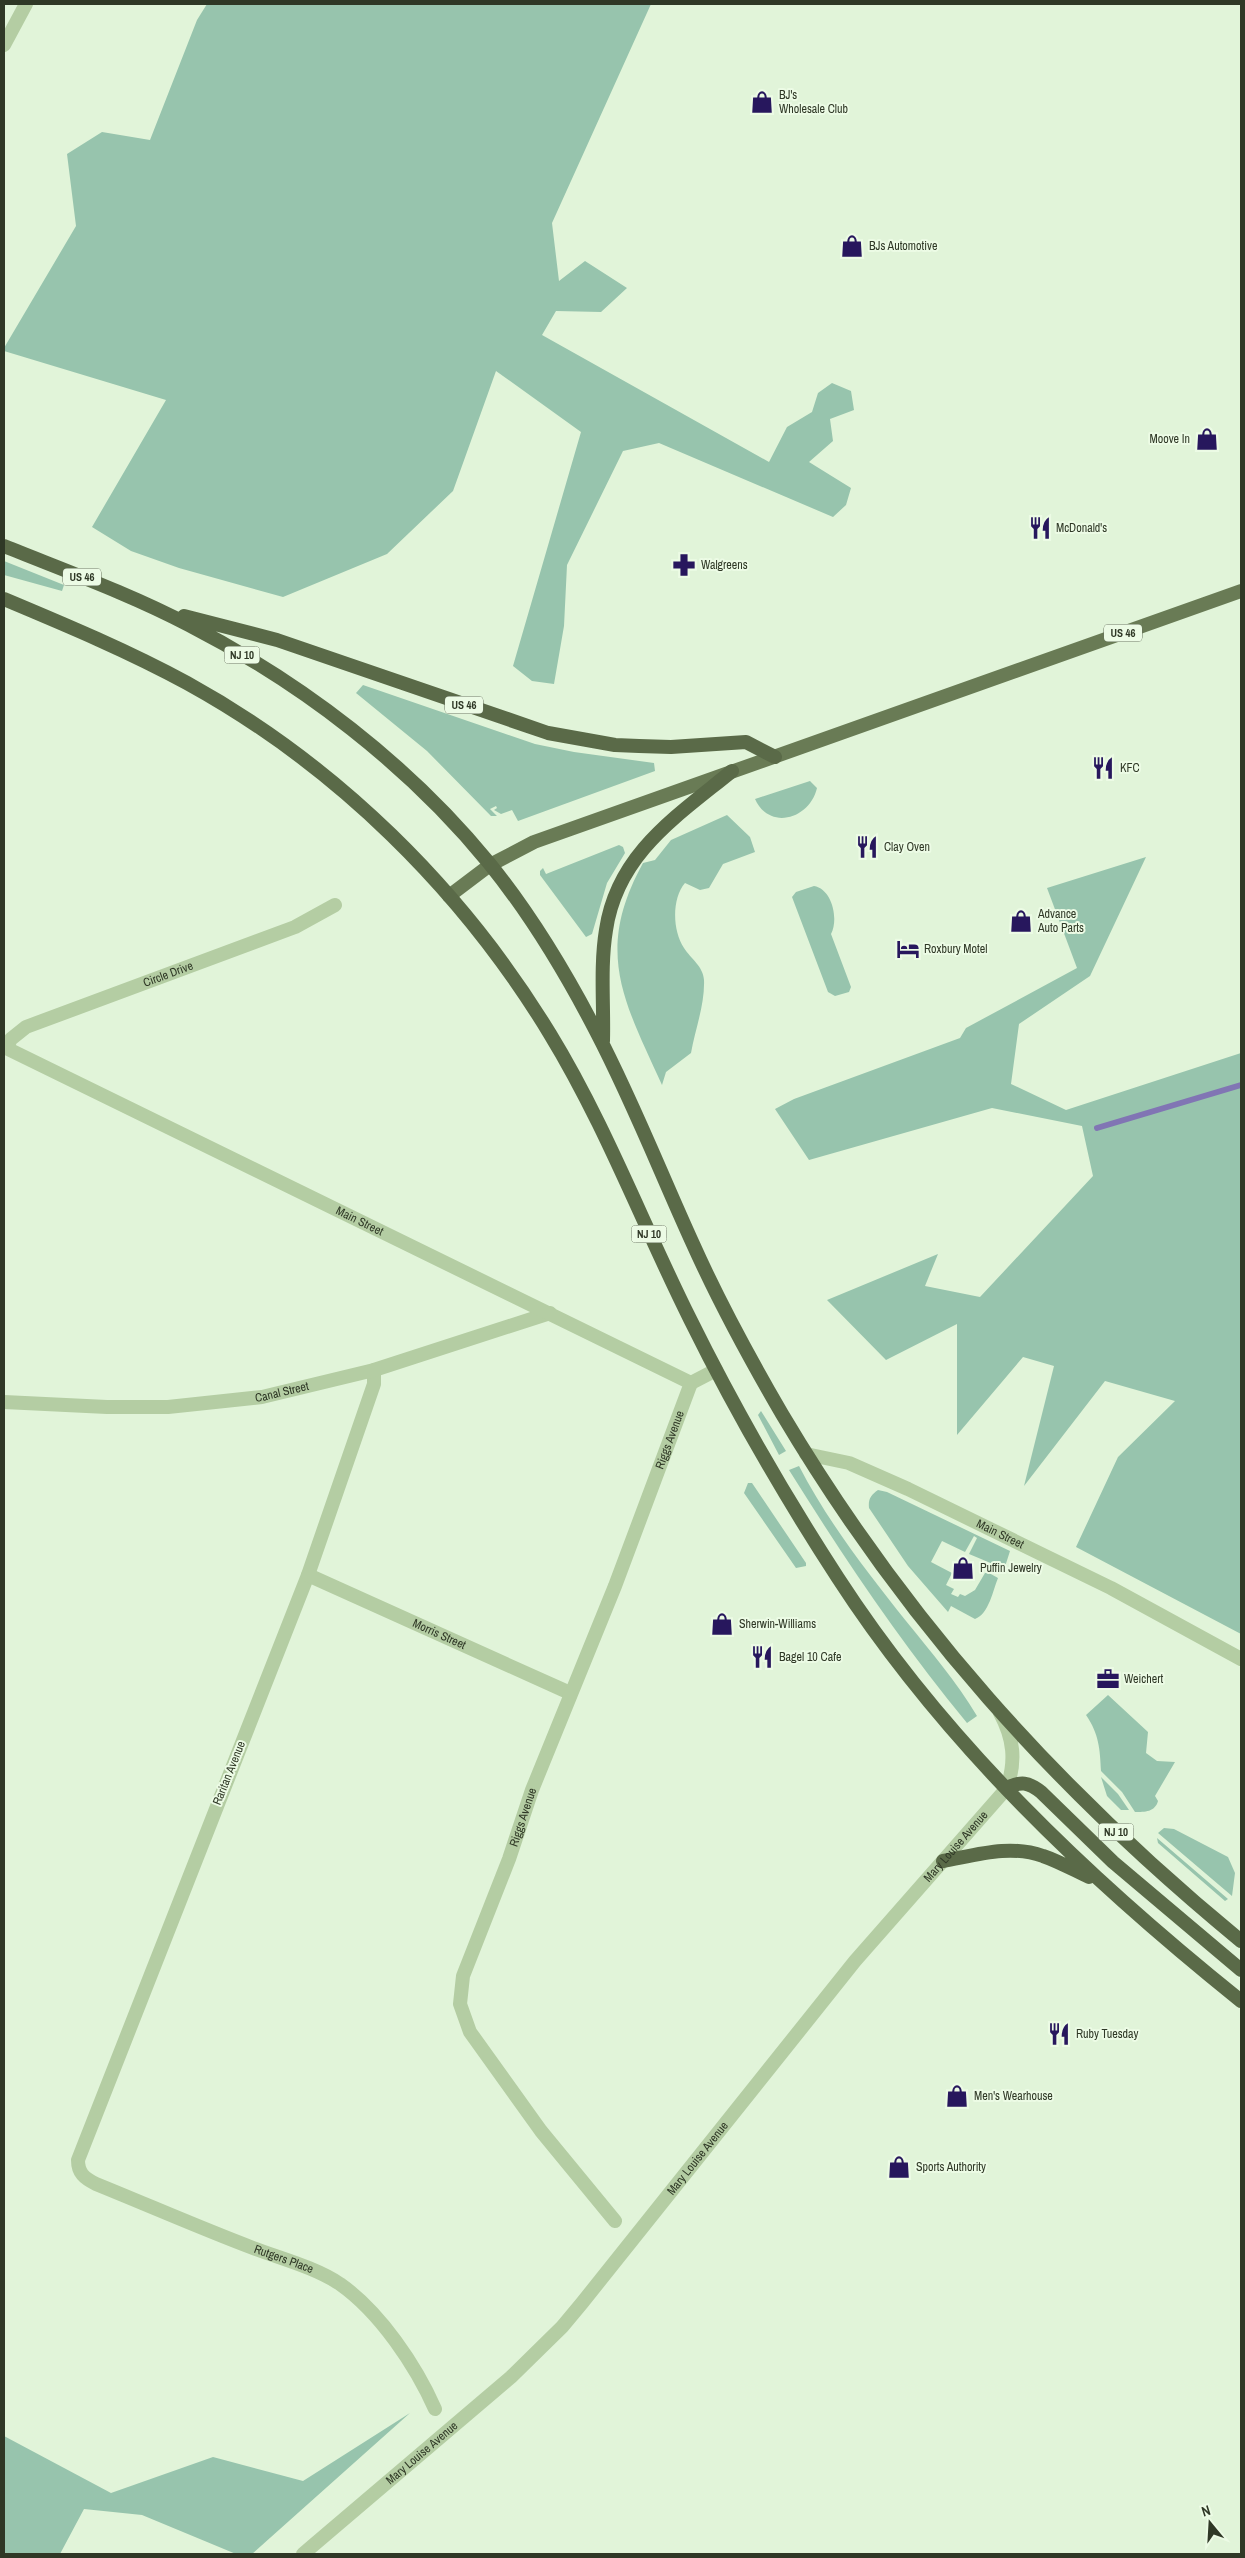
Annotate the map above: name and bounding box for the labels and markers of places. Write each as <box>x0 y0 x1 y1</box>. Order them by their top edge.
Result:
place label: BJ's Wholesale Club <box>779 87 848 117</box>
shop icon: BJ's Wholesale Club <box>749 89 775 115</box>
shop icon: BJs Automotive <box>839 233 865 259</box>
place label: BJs Automotive <box>869 238 937 254</box>
shop icon: Moove In <box>1194 426 1220 452</box>
place label: Moove In <box>1150 431 1190 447</box>
restaurant icon: McDonald's <box>1027 515 1053 541</box>
place label: McDonald's <box>1056 520 1107 536</box>
pharmacy icon: Walgreens <box>671 552 697 578</box>
place label: Walgreens <box>701 557 748 573</box>
restaurant icon: KFC <box>1090 755 1116 781</box>
place label: KFC <box>1120 760 1140 776</box>
restaurant icon: Clay Oven <box>854 834 880 860</box>
place label: Clay Oven <box>884 839 930 855</box>
place label: Advance Auto Parts <box>1037 906 1084 936</box>
shop icon: Advance Auto Parts <box>1008 908 1034 934</box>
hotel icon: Roxbury Motel <box>895 936 921 962</box>
place label: Roxbury Motel <box>924 941 987 957</box>
shop icon: Puffin Jewelry <box>950 1555 976 1581</box>
place label: Puffin Jewelry <box>980 1560 1042 1576</box>
shop icon: Sherwin-Williams <box>709 1611 735 1637</box>
place label: Sherwin-Williams <box>739 1616 816 1632</box>
restaurant icon: Bagel 10 Cafe <box>749 1644 775 1670</box>
place label: Bagel 10 Cafe <box>779 1649 841 1665</box>
office icon: Weichert <box>1095 1666 1121 1692</box>
place label: Weichert <box>1124 1671 1163 1687</box>
restaurant icon: Ruby Tuesday <box>1046 2021 1072 2047</box>
place label: Ruby Tuesday <box>1076 2026 1139 2042</box>
shop icon: Men's Wearhouse <box>944 2083 970 2109</box>
place label: Men's Wearhouse <box>974 2088 1053 2104</box>
shop icon: Sports Authority <box>886 2154 912 2180</box>
place label: Sports Authority <box>916 2159 986 2175</box>

